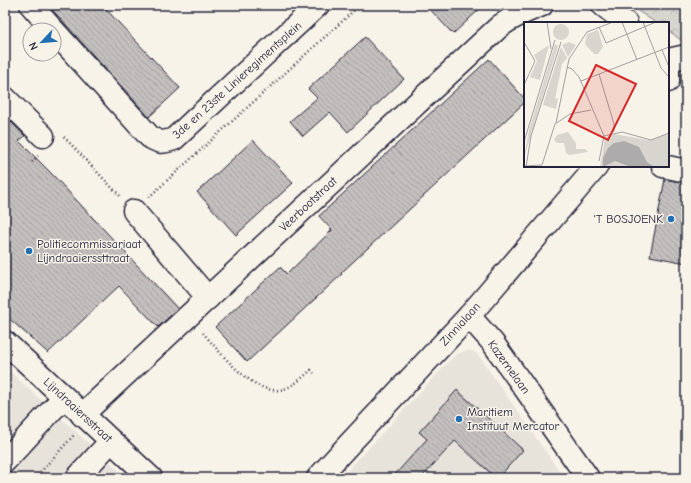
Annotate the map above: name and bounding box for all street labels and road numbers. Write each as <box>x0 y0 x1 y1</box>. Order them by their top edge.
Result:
street label: 3de en 23ste Linieregimentsplein <box>170 18 304 142</box>
street label: Veerbootstraat <box>276 173 340 234</box>
street label: Zinnialaan <box>437 299 483 349</box>
street label: Kazernelaan <box>485 337 533 397</box>
street label: Lijndraaiersstraat <box>41 375 116 446</box>

